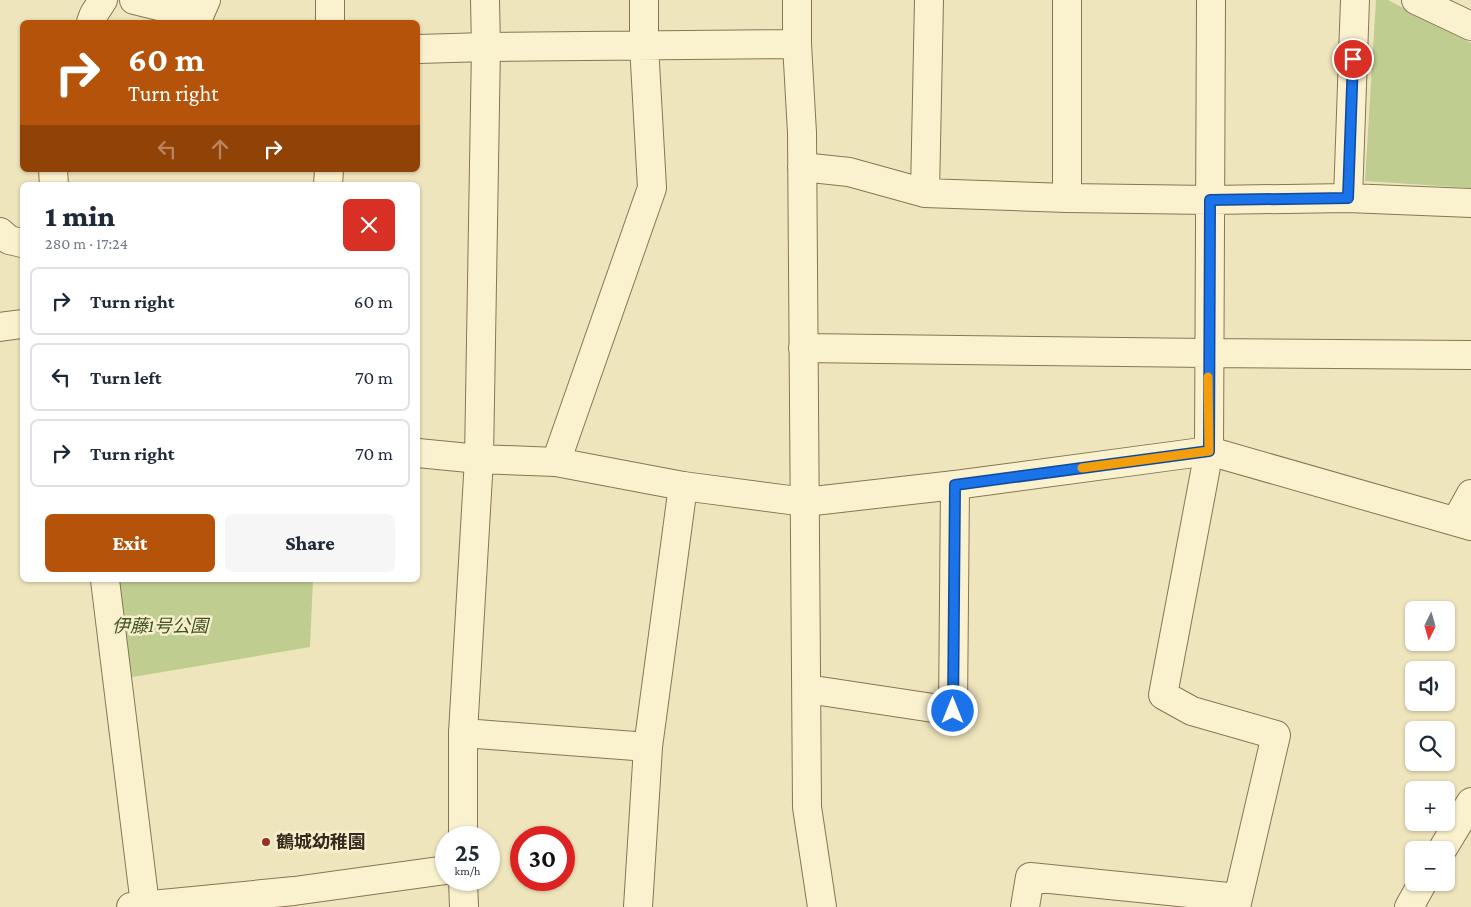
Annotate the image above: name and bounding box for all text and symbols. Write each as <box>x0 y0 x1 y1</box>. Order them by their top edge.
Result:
pin <box>1332 38 1374 80</box>
icon: right <box>45 40 110 105</box>
text: 60 m <box>128 40 205 79</box>
icon: arrive <box>1339 45 1367 73</box>
text: Turn right <box>128 81 219 106</box>
icon: left <box>153 135 181 163</box>
icon: ahead <box>206 135 234 163</box>
icon: right <box>259 135 287 163</box>
text: 1 min <box>45 199 115 232</box>
button: close <box>343 199 395 251</box>
text: 280 m · 17:24 <box>45 235 128 252</box>
icon: right <box>47 287 75 315</box>
text: Turn right <box>90 291 175 312</box>
text: 60 m <box>354 291 393 312</box>
icon: left <box>47 363 75 391</box>
text: Turn left <box>90 367 162 388</box>
text: 70 m <box>355 367 393 388</box>
icon: right <box>47 439 75 467</box>
text: Turn right <box>90 443 175 464</box>
text: 70 m <box>355 443 393 464</box>
button: Exit <box>45 514 215 572</box>
button: Share <box>225 514 395 572</box>
north arrow <box>1405 601 1455 651</box>
map controls <box>1405 601 1455 891</box>
park label: 伊藤1号公園 <box>112 616 211 636</box>
button: sound <box>1405 661 1455 711</box>
position arrow <box>926 684 978 736</box>
button: search <box>1405 721 1455 771</box>
button: + <box>1405 781 1455 831</box>
speed limit sign: 30 <box>510 826 575 891</box>
place label: 鶴城幼稚園 <box>276 832 366 852</box>
marker: 鶴城幼稚園 <box>260 836 272 848</box>
text: 25 <box>455 839 480 866</box>
button: − <box>1405 841 1455 891</box>
text: km/h <box>455 864 480 878</box>

